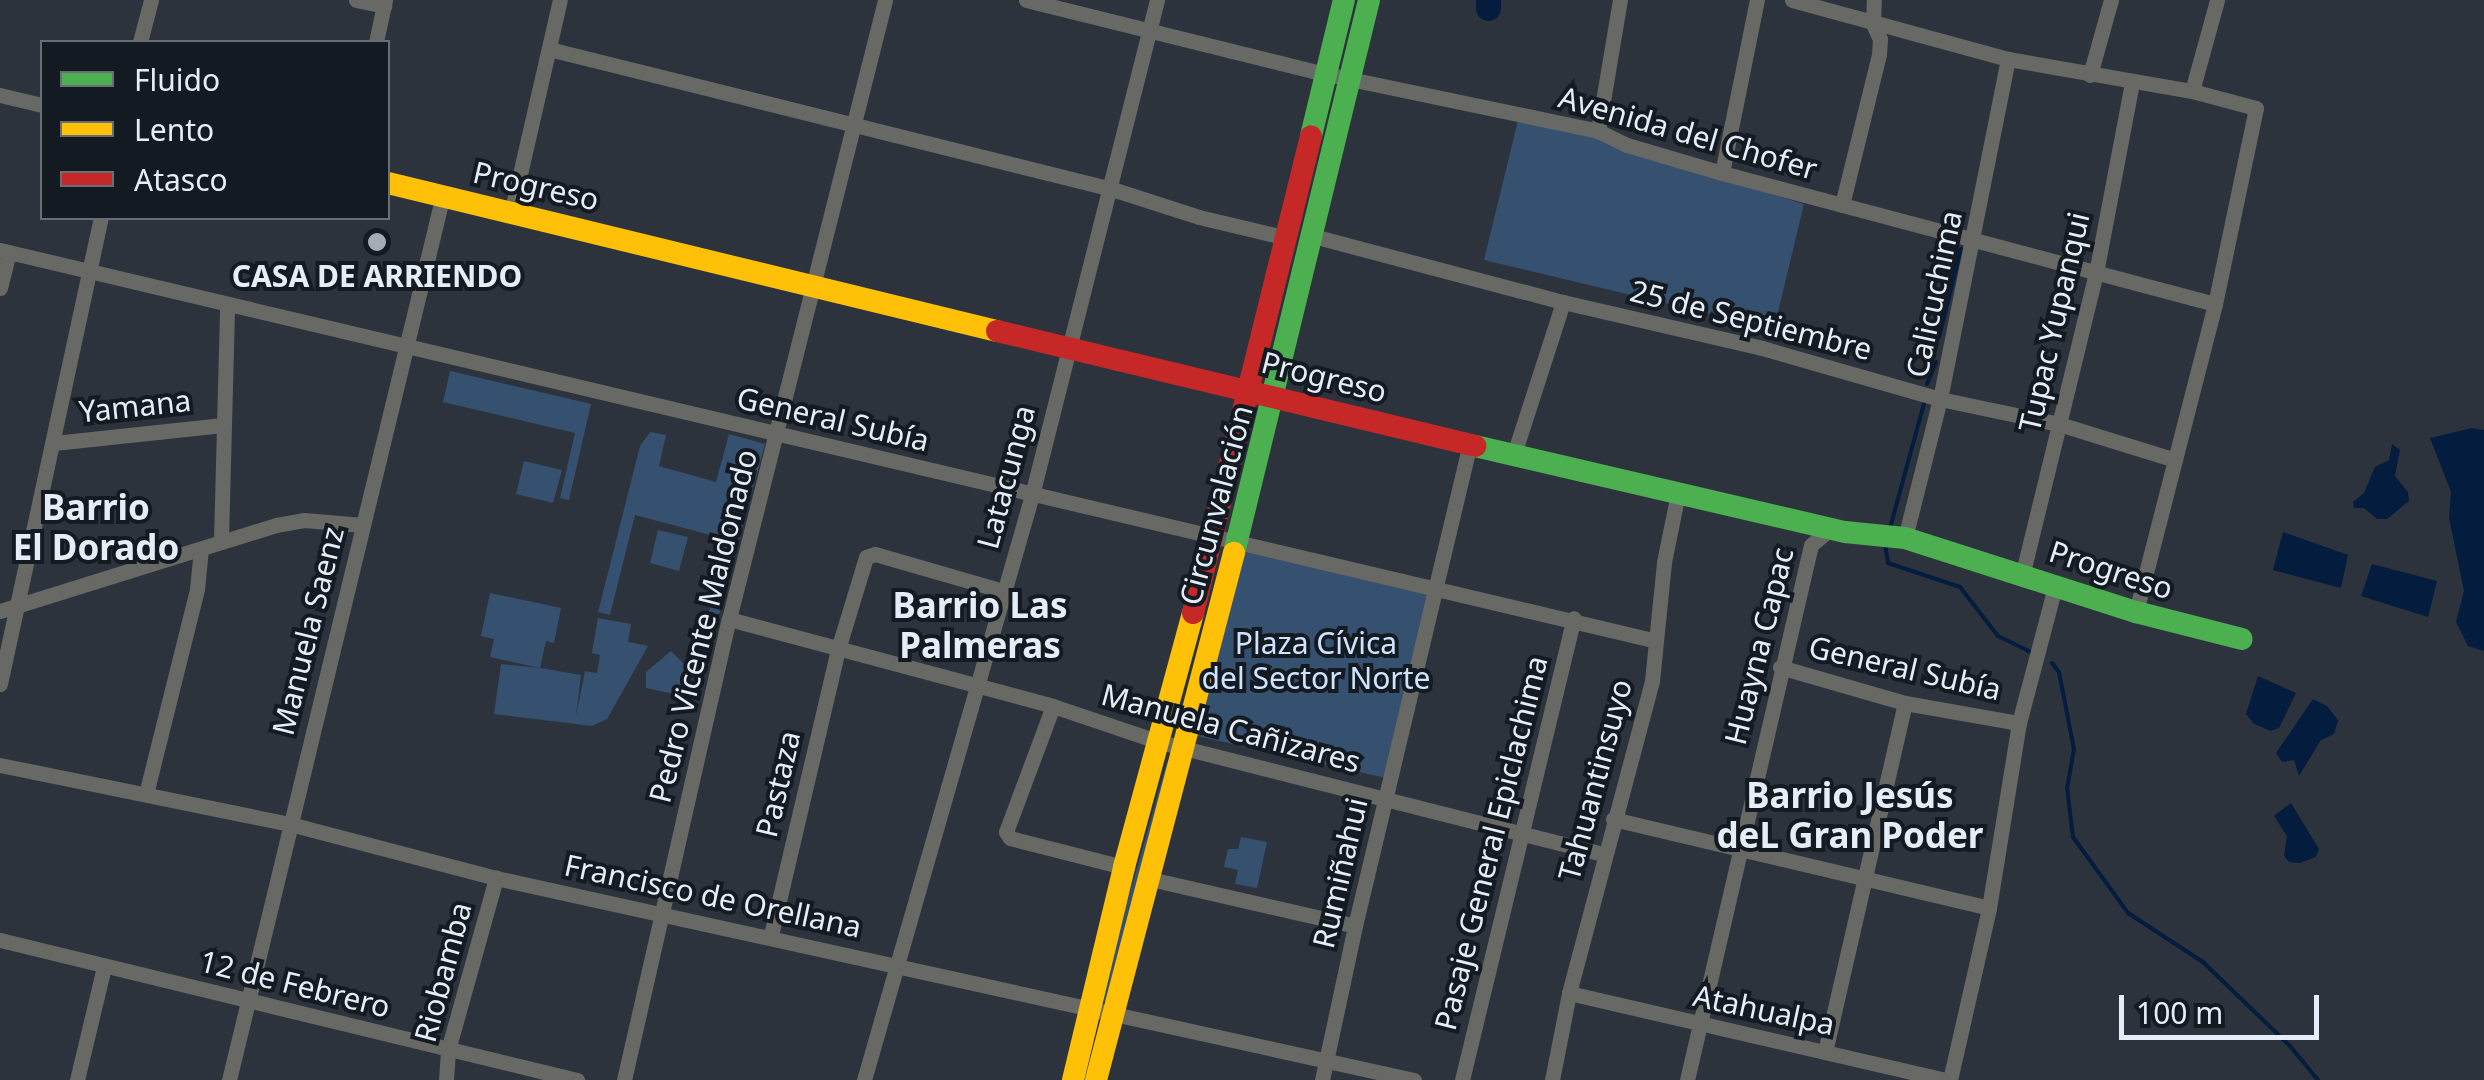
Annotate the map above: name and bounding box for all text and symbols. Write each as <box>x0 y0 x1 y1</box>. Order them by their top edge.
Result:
legend <box>40 40 390 220</box>
text: Fluido <box>134 59 220 100</box>
street label: Avenida del Chofer <box>1555 79 1821 187</box>
text: Lento <box>134 109 214 150</box>
street label: Progreso <box>470 154 602 218</box>
text: Atasco <box>134 159 228 200</box>
street label: Calicuchima <box>1899 207 1969 381</box>
street label: Tupac Yupanqui <box>2011 209 2097 435</box>
marker: CASA DE ARRIENDO <box>366 231 388 253</box>
place label: CASA DE ARRIENDO <box>232 258 522 294</box>
street label: 25 de Septiembre <box>1626 273 1876 367</box>
street label: Progreso <box>1258 344 1390 410</box>
street label: General Subía <box>733 379 933 459</box>
street label: Yamana <box>77 382 193 430</box>
street label: Latacunga <box>970 401 1042 553</box>
street label: Circunvalación <box>1172 401 1260 609</box>
street label: Pedro Vicente Maldonado <box>642 446 764 806</box>
district label: Barrio El Dorado <box>13 486 179 568</box>
street label: Manuela Saenz <box>265 523 351 739</box>
street label: Progreso <box>2045 533 2177 607</box>
street label: Huayna Capac <box>1717 544 1801 748</box>
district label: Barrio Las Palmeras <box>892 584 1068 666</box>
park label: Plaza Cívica del Sector Norte <box>1202 625 1430 696</box>
street label: General Subía <box>1805 628 2005 708</box>
street label: Pasaje General Epiclachima <box>1427 652 1555 1034</box>
street label: Tahuantinsuyo <box>1551 675 1639 885</box>
street label: Manuela Cañizares <box>1098 676 1364 780</box>
street label: Pastaza <box>748 727 808 841</box>
district label: Barrio Jesús deL Gran Poder <box>1716 774 1984 856</box>
street label: Rumiñahui <box>1305 794 1375 952</box>
street label: Francisco de Orellana <box>561 847 865 945</box>
street label: Riobamba <box>407 898 479 1046</box>
street label: 12 de Febrero <box>196 943 394 1025</box>
scale bar <box>2124 975 2324 1037</box>
street label: Atahualpa <box>1690 977 1838 1043</box>
text: 100 m <box>2136 992 2223 1033</box>

